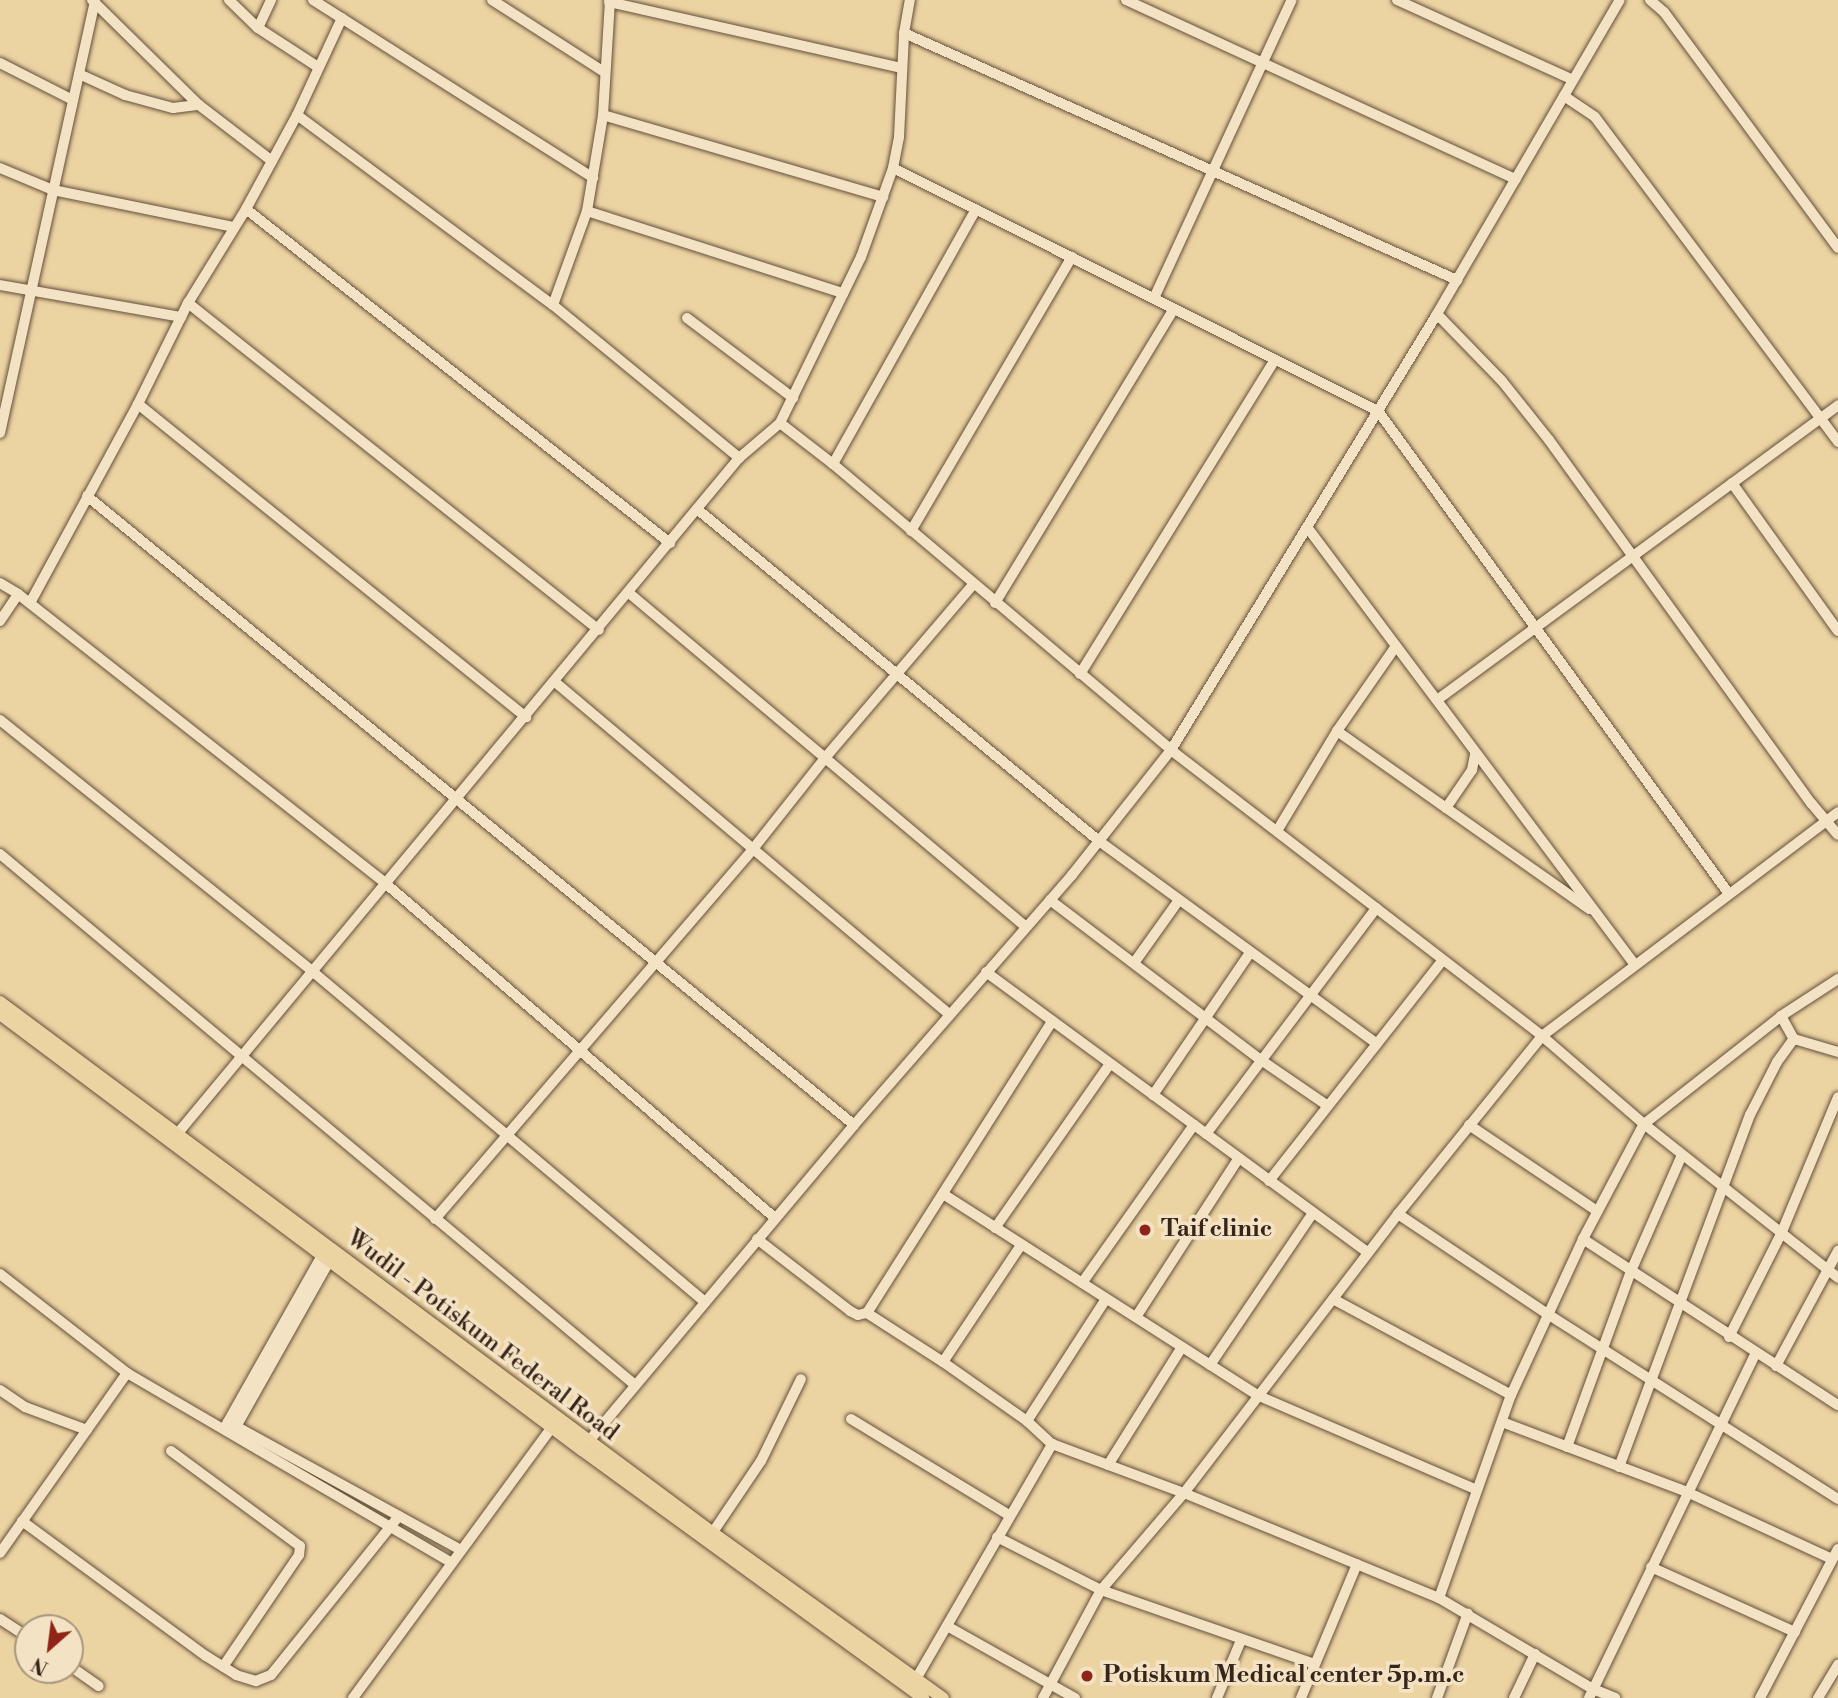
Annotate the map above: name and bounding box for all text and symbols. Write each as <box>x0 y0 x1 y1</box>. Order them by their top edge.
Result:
place label: Taif clinic <box>1161 1216 1272 1244</box>
marker: Taif clinic <box>1135 1220 1155 1240</box>
street label: Wudil - Potiskum Federal Road <box>340 1224 624 1448</box>
north arrow <box>14 1614 84 1684</box>
text: N <box>28 1652 52 1680</box>
place label: Potiskum Medical center 5p.m.c <box>1103 1662 1465 1690</box>
marker: Potiskum Medical center 5p.m.c <box>1077 1666 1097 1686</box>

